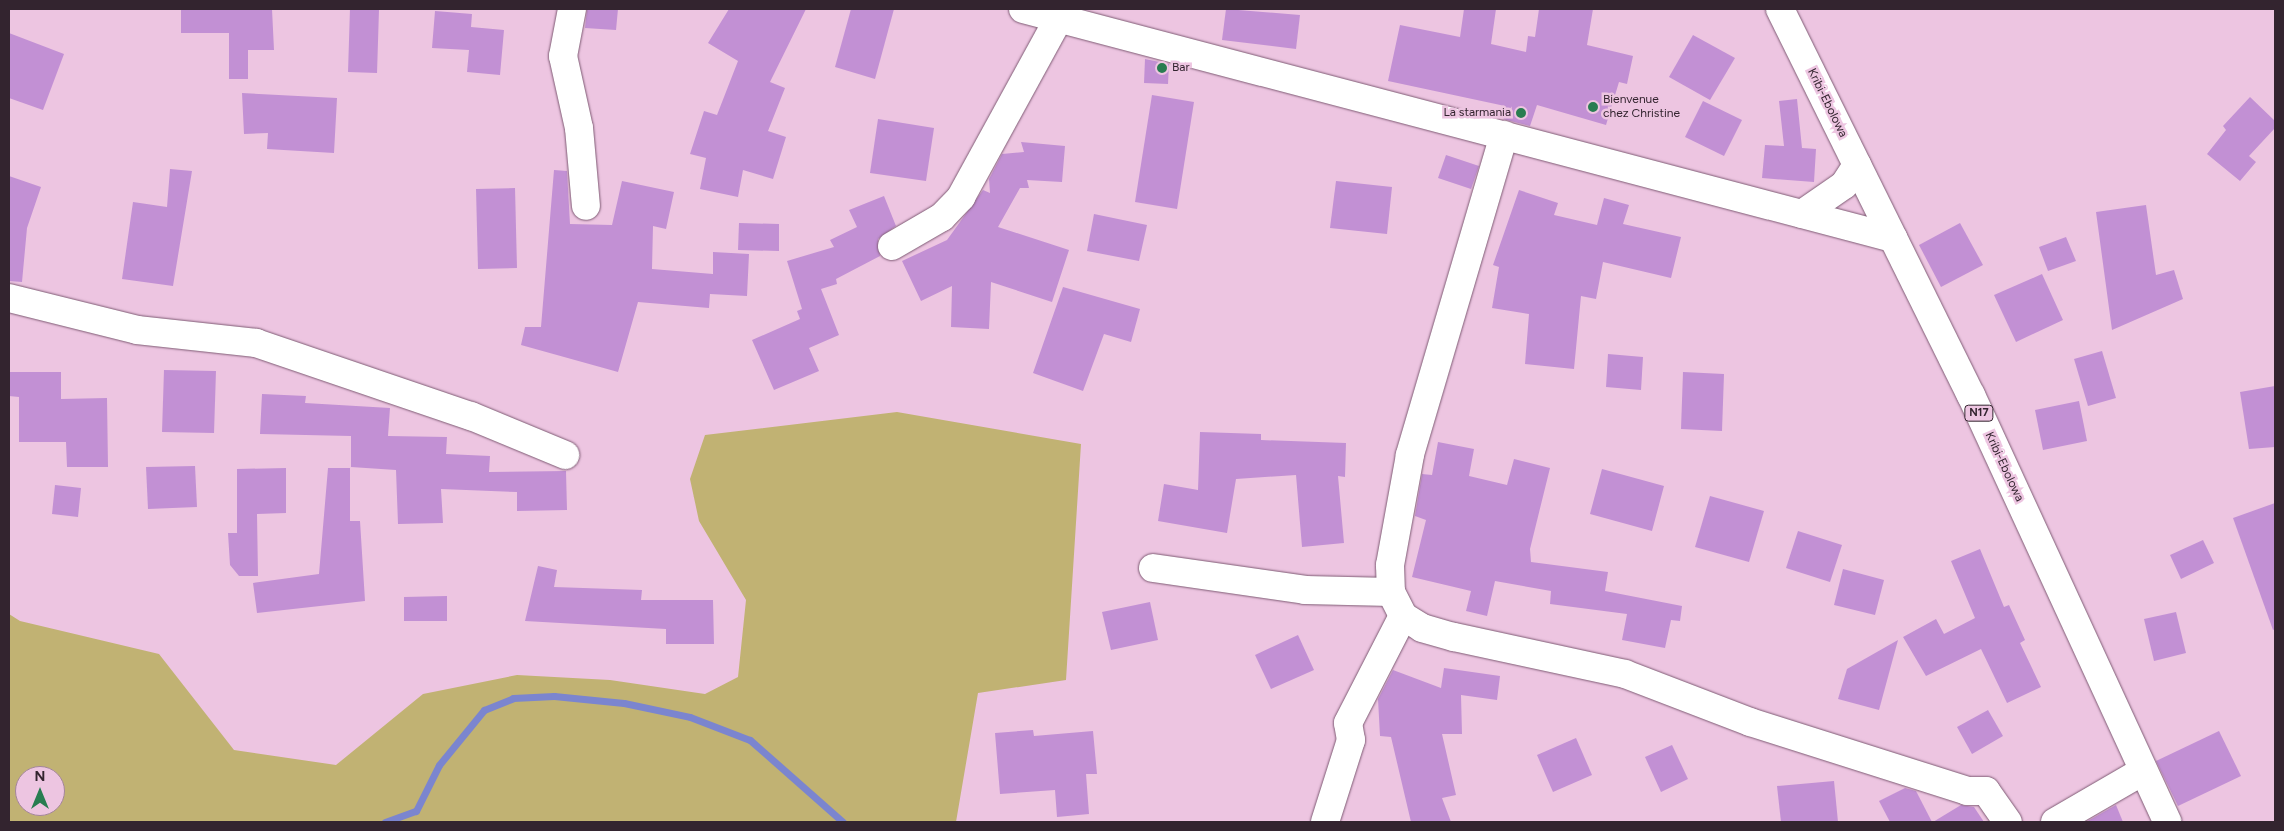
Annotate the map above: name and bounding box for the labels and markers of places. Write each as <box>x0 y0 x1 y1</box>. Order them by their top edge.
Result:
place label: Bar <box>1172 61 1190 75</box>
marker: Bar <box>1156 62 1168 74</box>
place label: Bienvenue chez Christine <box>1603 93 1680 121</box>
marker: Bienvenue chez Christine <box>1587 101 1599 113</box>
place label: La starmania <box>1443 106 1511 120</box>
marker: La starmania <box>1515 107 1527 119</box>

